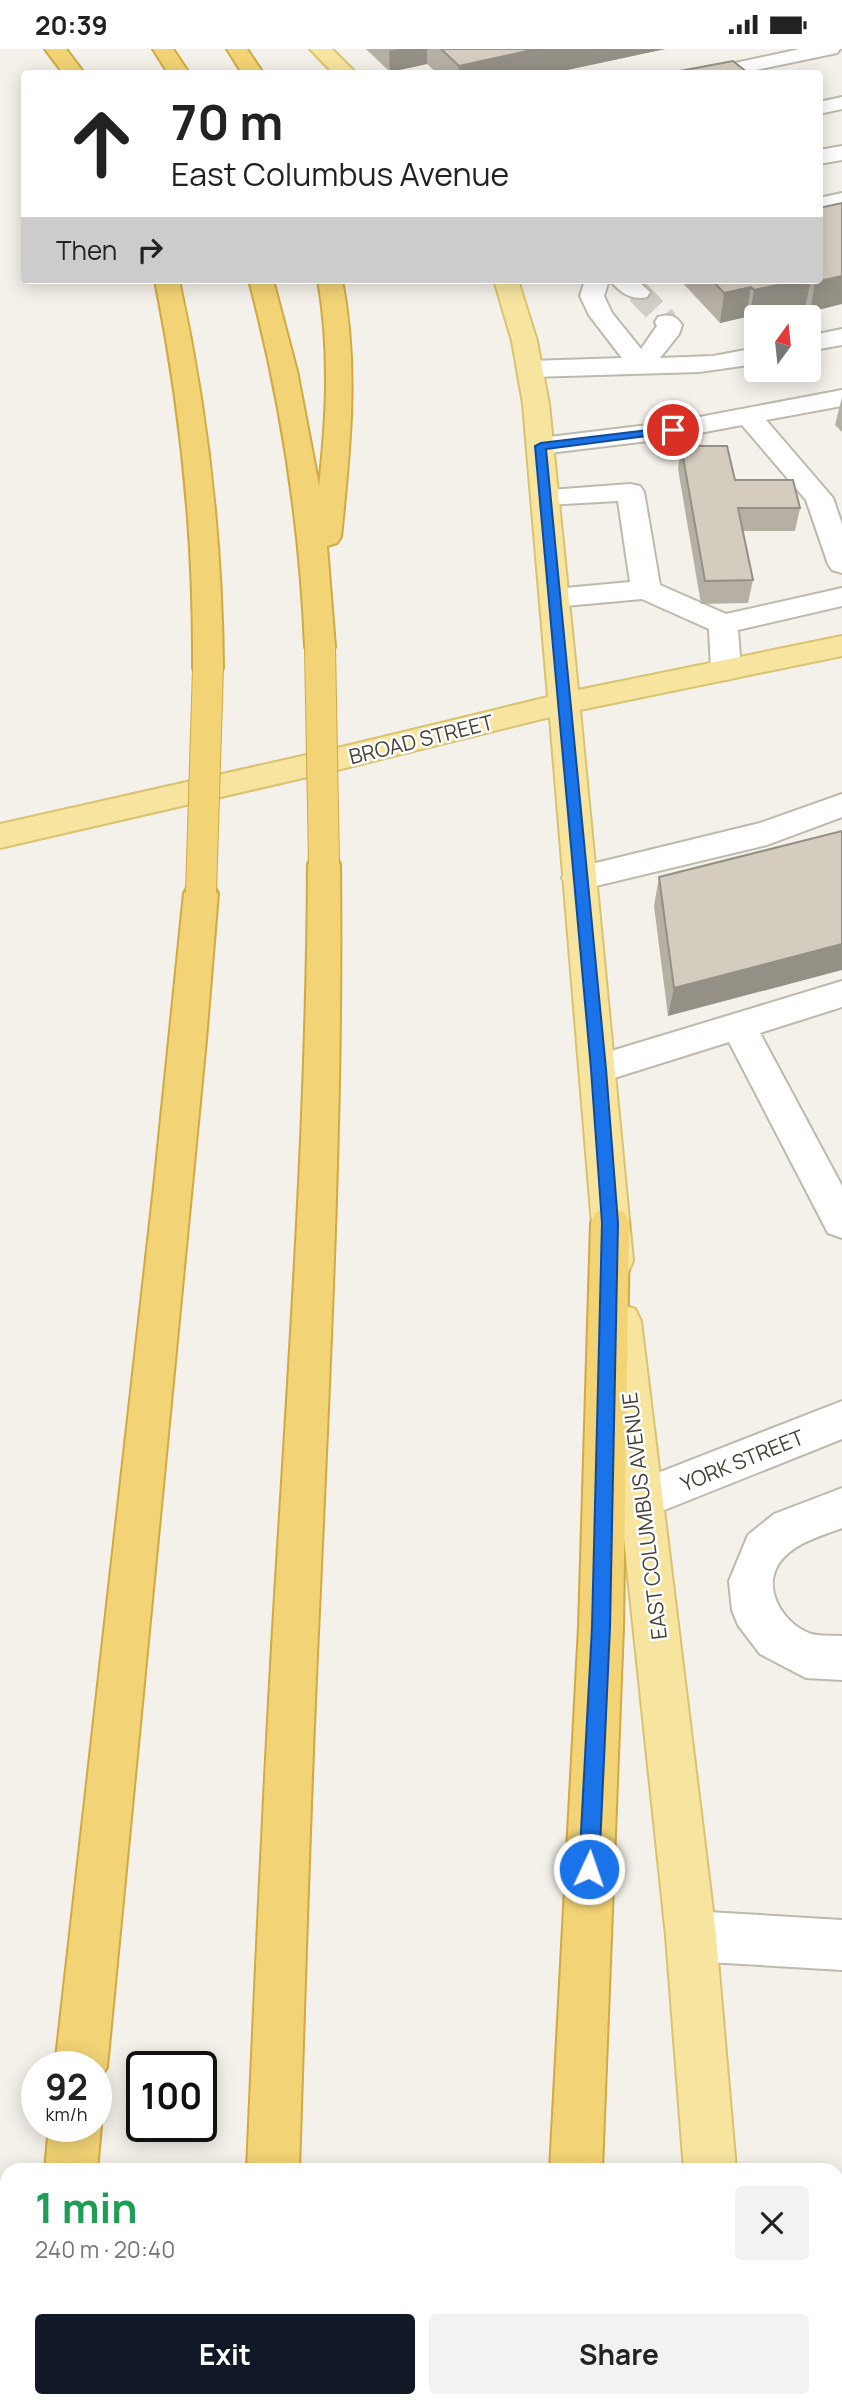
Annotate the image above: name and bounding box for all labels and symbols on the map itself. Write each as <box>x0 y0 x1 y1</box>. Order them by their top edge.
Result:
north arrow <box>744 305 821 381</box>
pin <box>643 400 703 460</box>
street label: BROAD STREET <box>346 707 496 770</box>
street label: EAST COLUMBUS AVENUE <box>615 1391 673 1641</box>
street label: YORK STREET <box>676 1422 808 1497</box>
position arrow <box>552 1832 626 1906</box>
speed limit sign: 100 <box>126 2051 217 2142</box>

